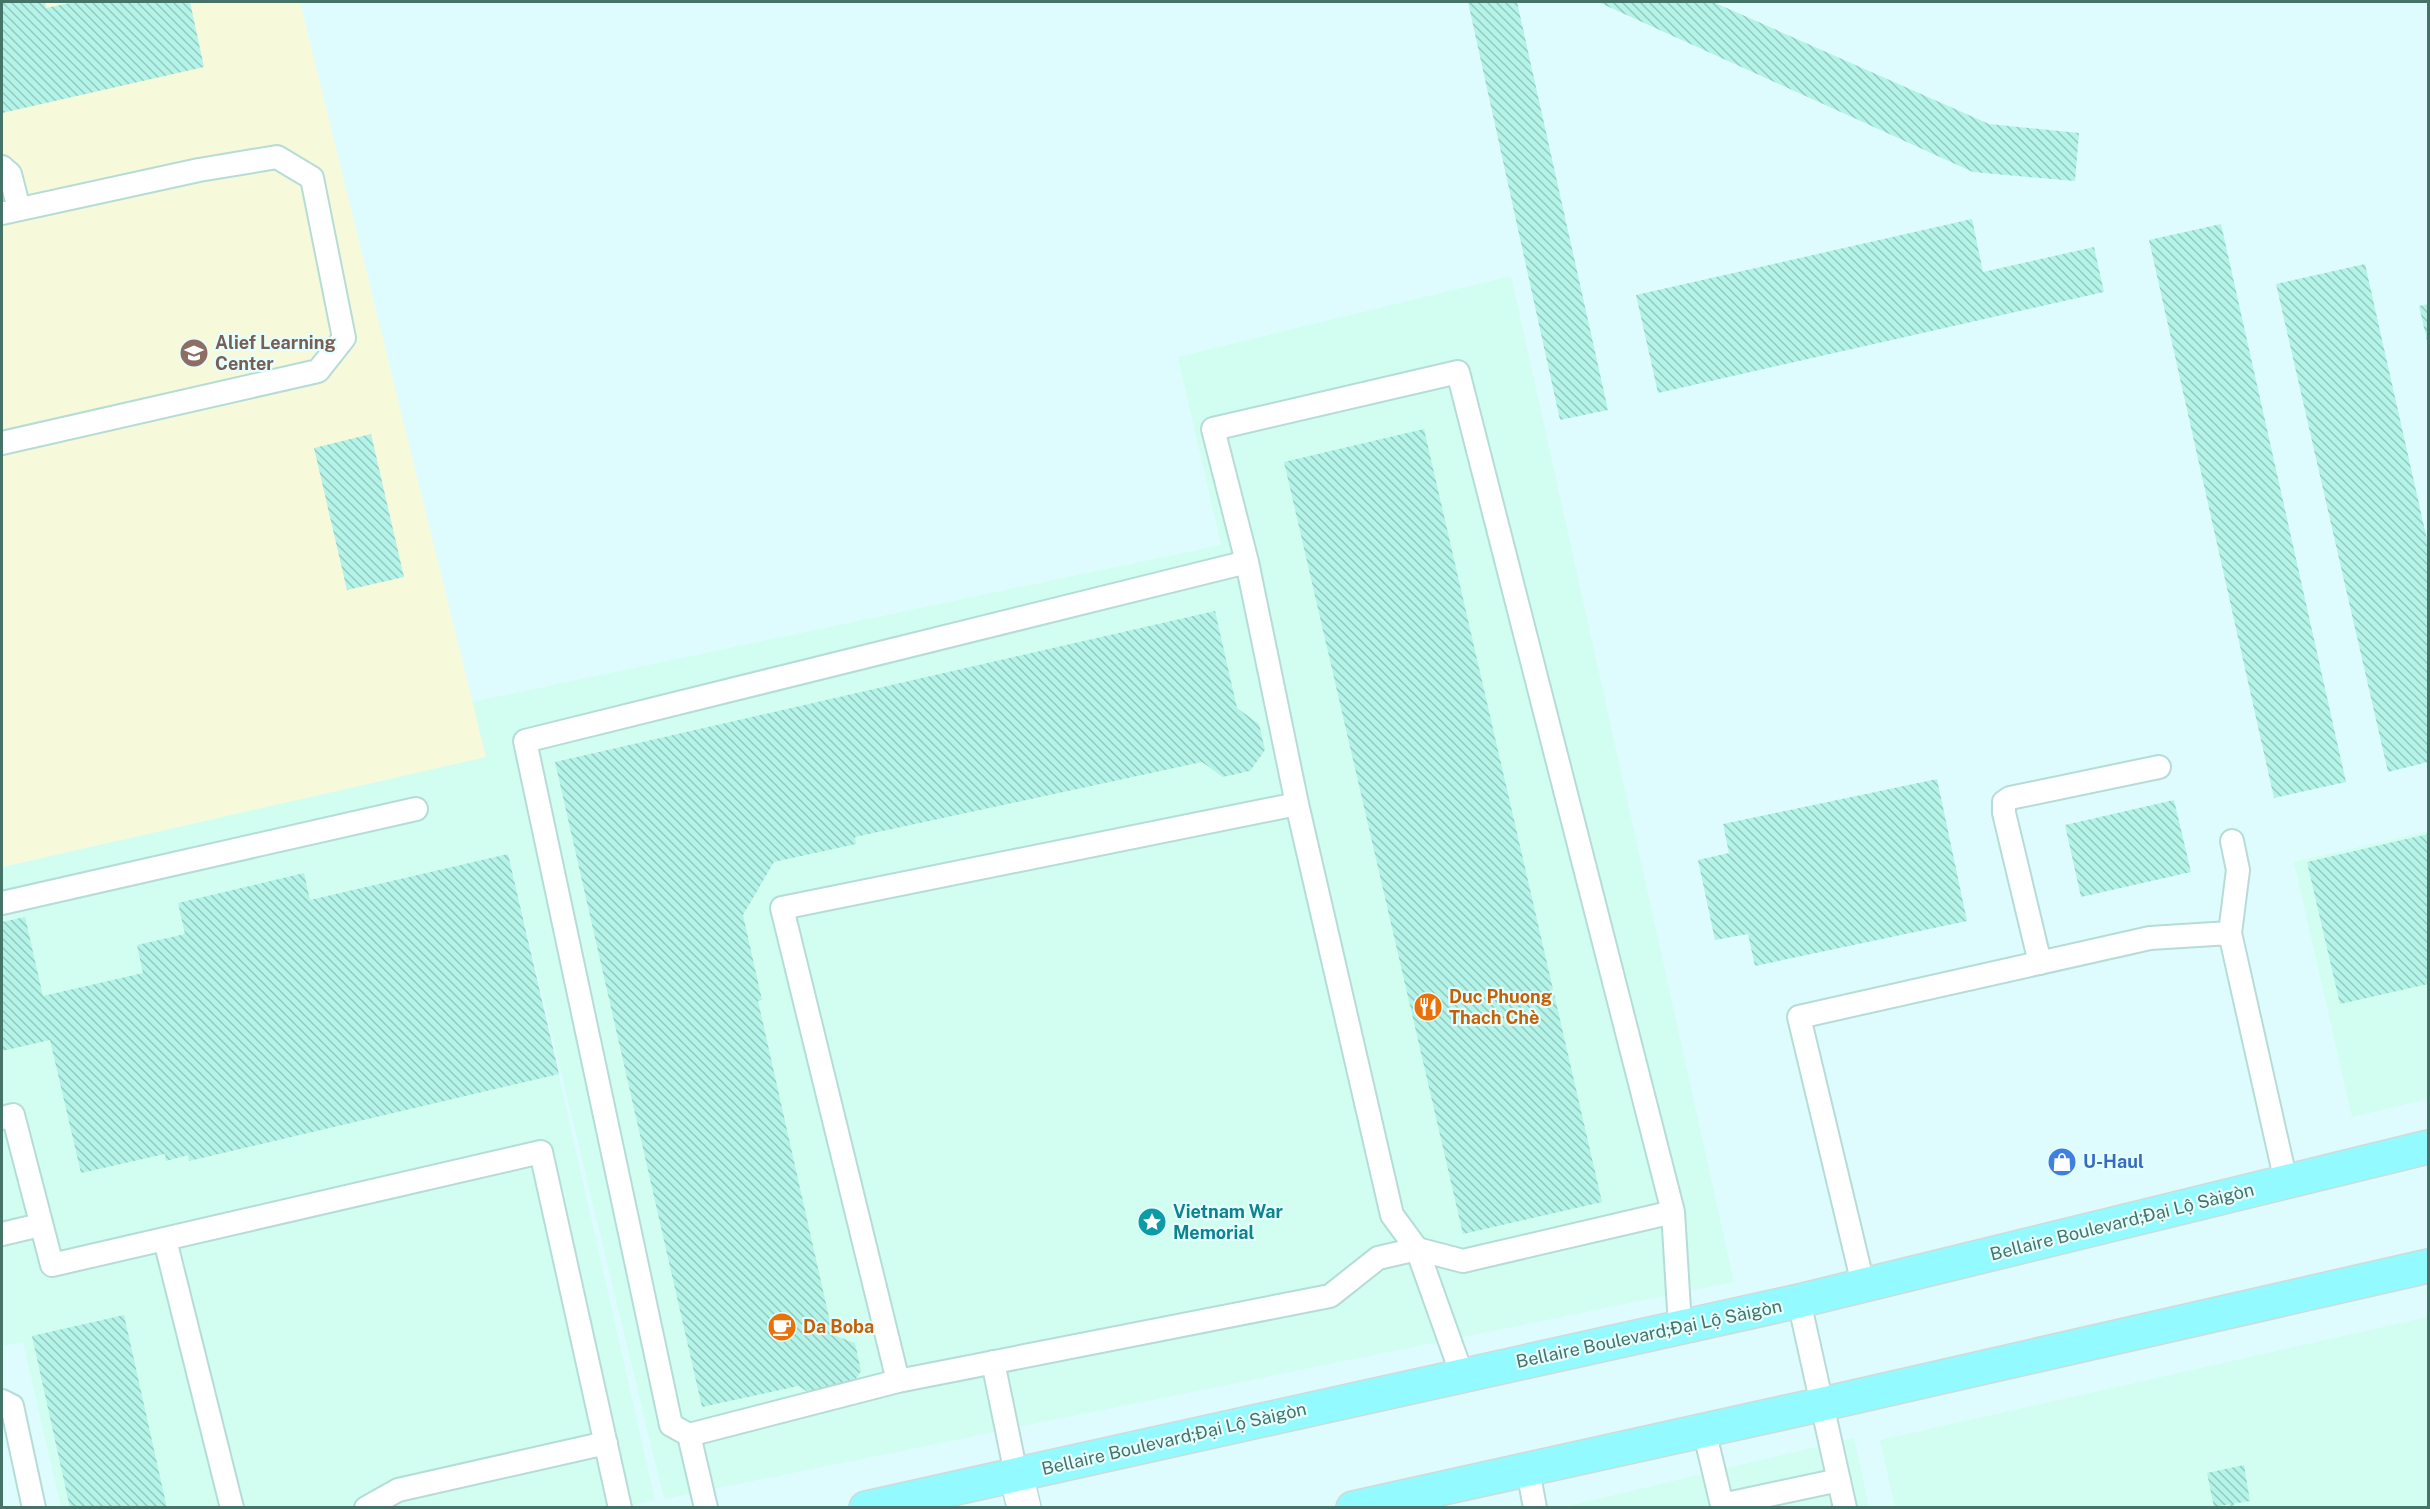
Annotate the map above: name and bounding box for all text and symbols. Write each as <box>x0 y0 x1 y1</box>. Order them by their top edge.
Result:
place label: Alief Learning Center <box>215 332 336 374</box>
school or university icon: Alief Learning Center <box>178 337 210 369</box>
place label: Duc Phuong Thach Chè <box>1449 986 1552 1028</box>
restaurant icon: Duc Phuong Thach Chè <box>1412 991 1444 1023</box>
shop icon: U-Haul <box>2046 1146 2078 1178</box>
place label: U-Haul <box>2083 1151 2144 1172</box>
street label: Bellaire Boulevard;Đại Lộ Sàigòn <box>1988 1179 2256 1265</box>
place label: Vietnam War Memorial <box>1173 1201 1283 1243</box>
place icon: Vietnam War Memorial <box>1136 1206 1168 1238</box>
street label: Bellaire Boulevard;Đại Lộ Sàigòn <box>1514 1295 1784 1372</box>
cafe icon: Da Boba <box>766 1311 798 1343</box>
place label: Da Boba <box>803 1316 874 1337</box>
street label: Bellaire Boulevard;Đại Lộ Sàigòn <box>1039 1398 1308 1479</box>

